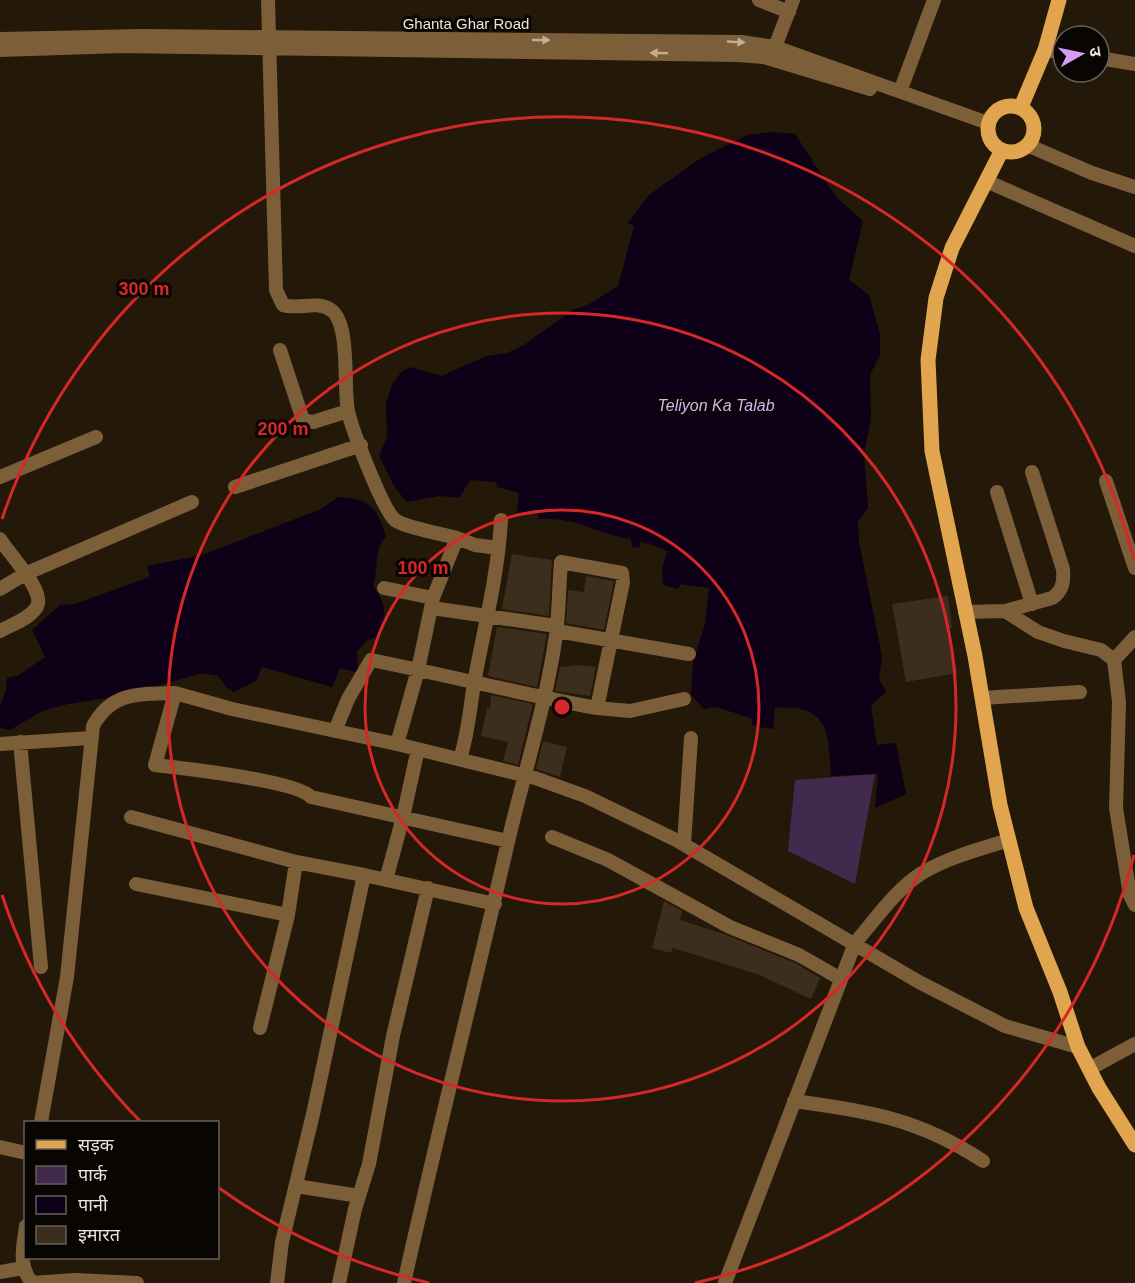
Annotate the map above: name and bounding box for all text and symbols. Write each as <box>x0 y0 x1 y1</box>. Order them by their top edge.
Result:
street label: Ghanta Ghar Road <box>403 15 529 32</box>
north arrow <box>1051 24 1111 84</box>
one-way arrow <box>532 35 551 45</box>
one-way arrow <box>727 38 746 47</box>
text: उ <box>1086 46 1105 58</box>
one-way arrow <box>650 48 669 58</box>
text: 300 m <box>118 279 170 299</box>
water label: Teliyon Ka Talab <box>657 397 775 414</box>
text: 200 m <box>257 419 309 439</box>
text: 100 m <box>397 558 449 578</box>
centre of rings <box>552 697 572 717</box>
legend <box>24 1121 219 1259</box>
text: सड़क <box>78 1135 115 1155</box>
text: पार्क <box>78 1164 108 1185</box>
text: पानी <box>78 1195 108 1215</box>
text: इमारत <box>78 1225 121 1245</box>

